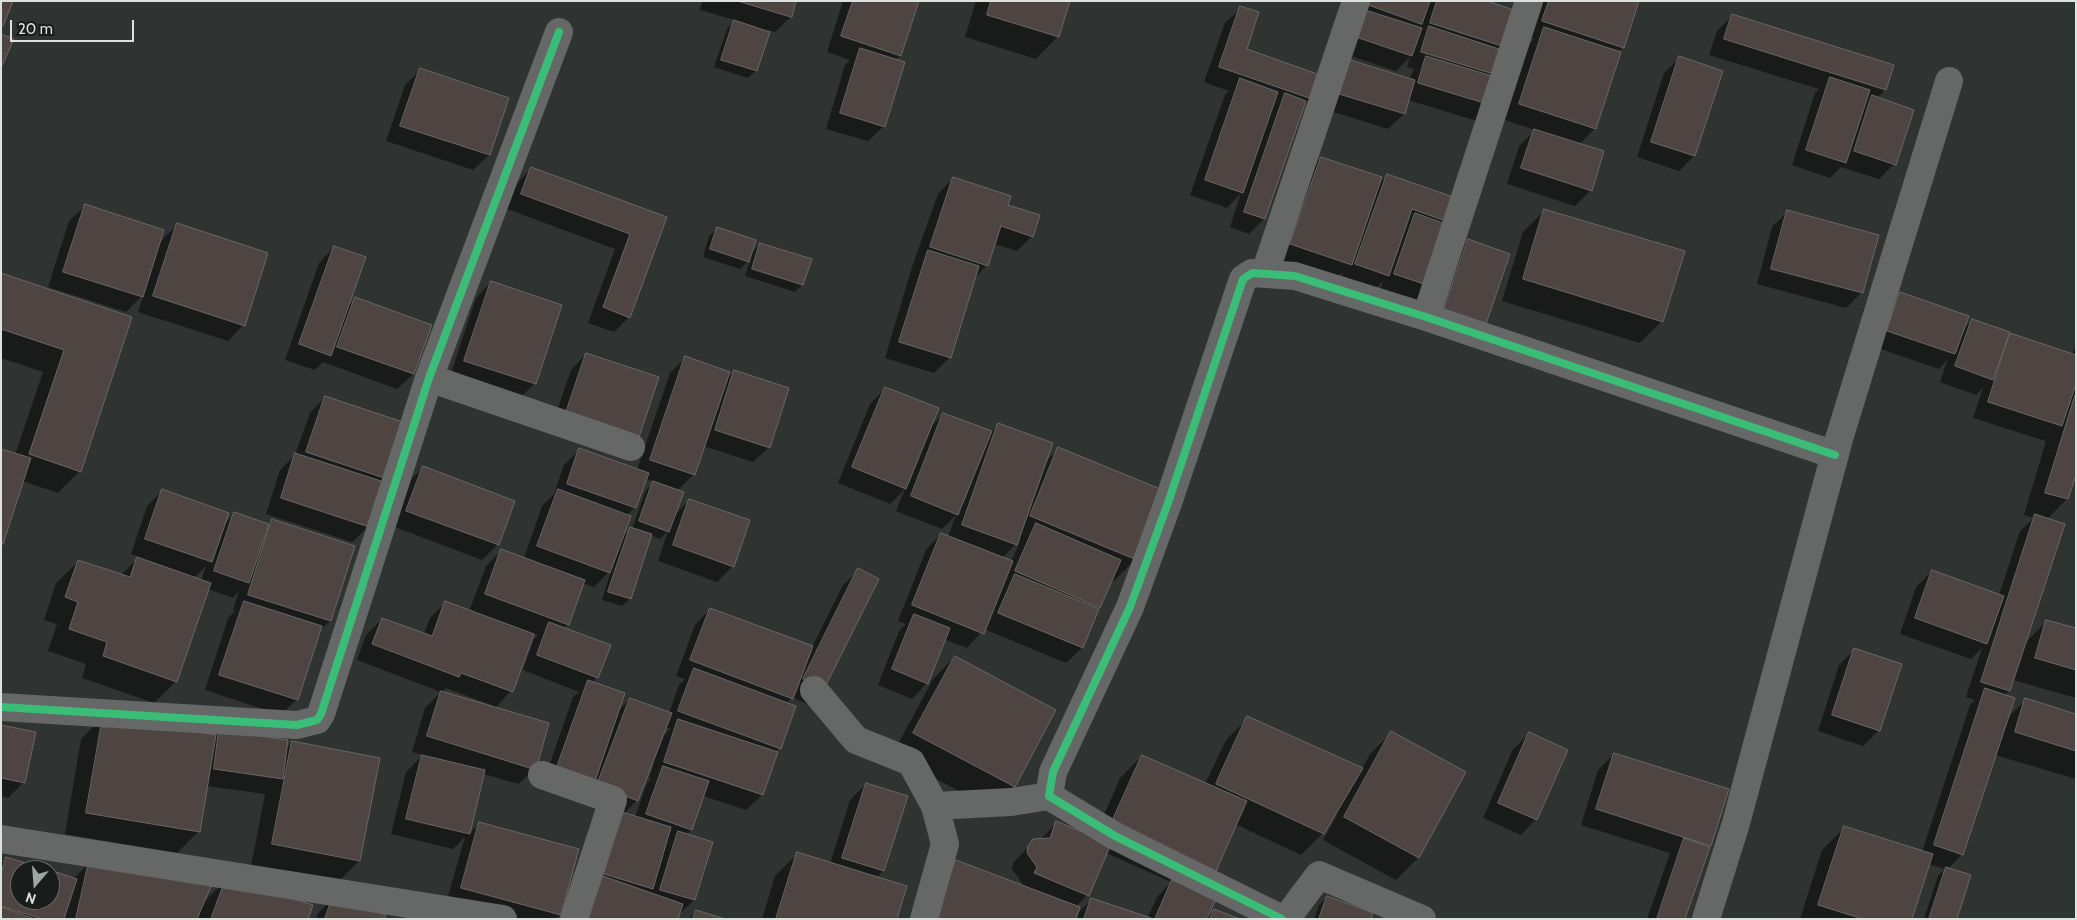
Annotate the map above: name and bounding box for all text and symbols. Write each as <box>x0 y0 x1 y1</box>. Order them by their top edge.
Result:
scale bar <box>12 10 136 42</box>
text: 20 m <box>18 20 53 38</box>
north arrow <box>10 860 60 910</box>
text: N <box>23 888 38 908</box>

